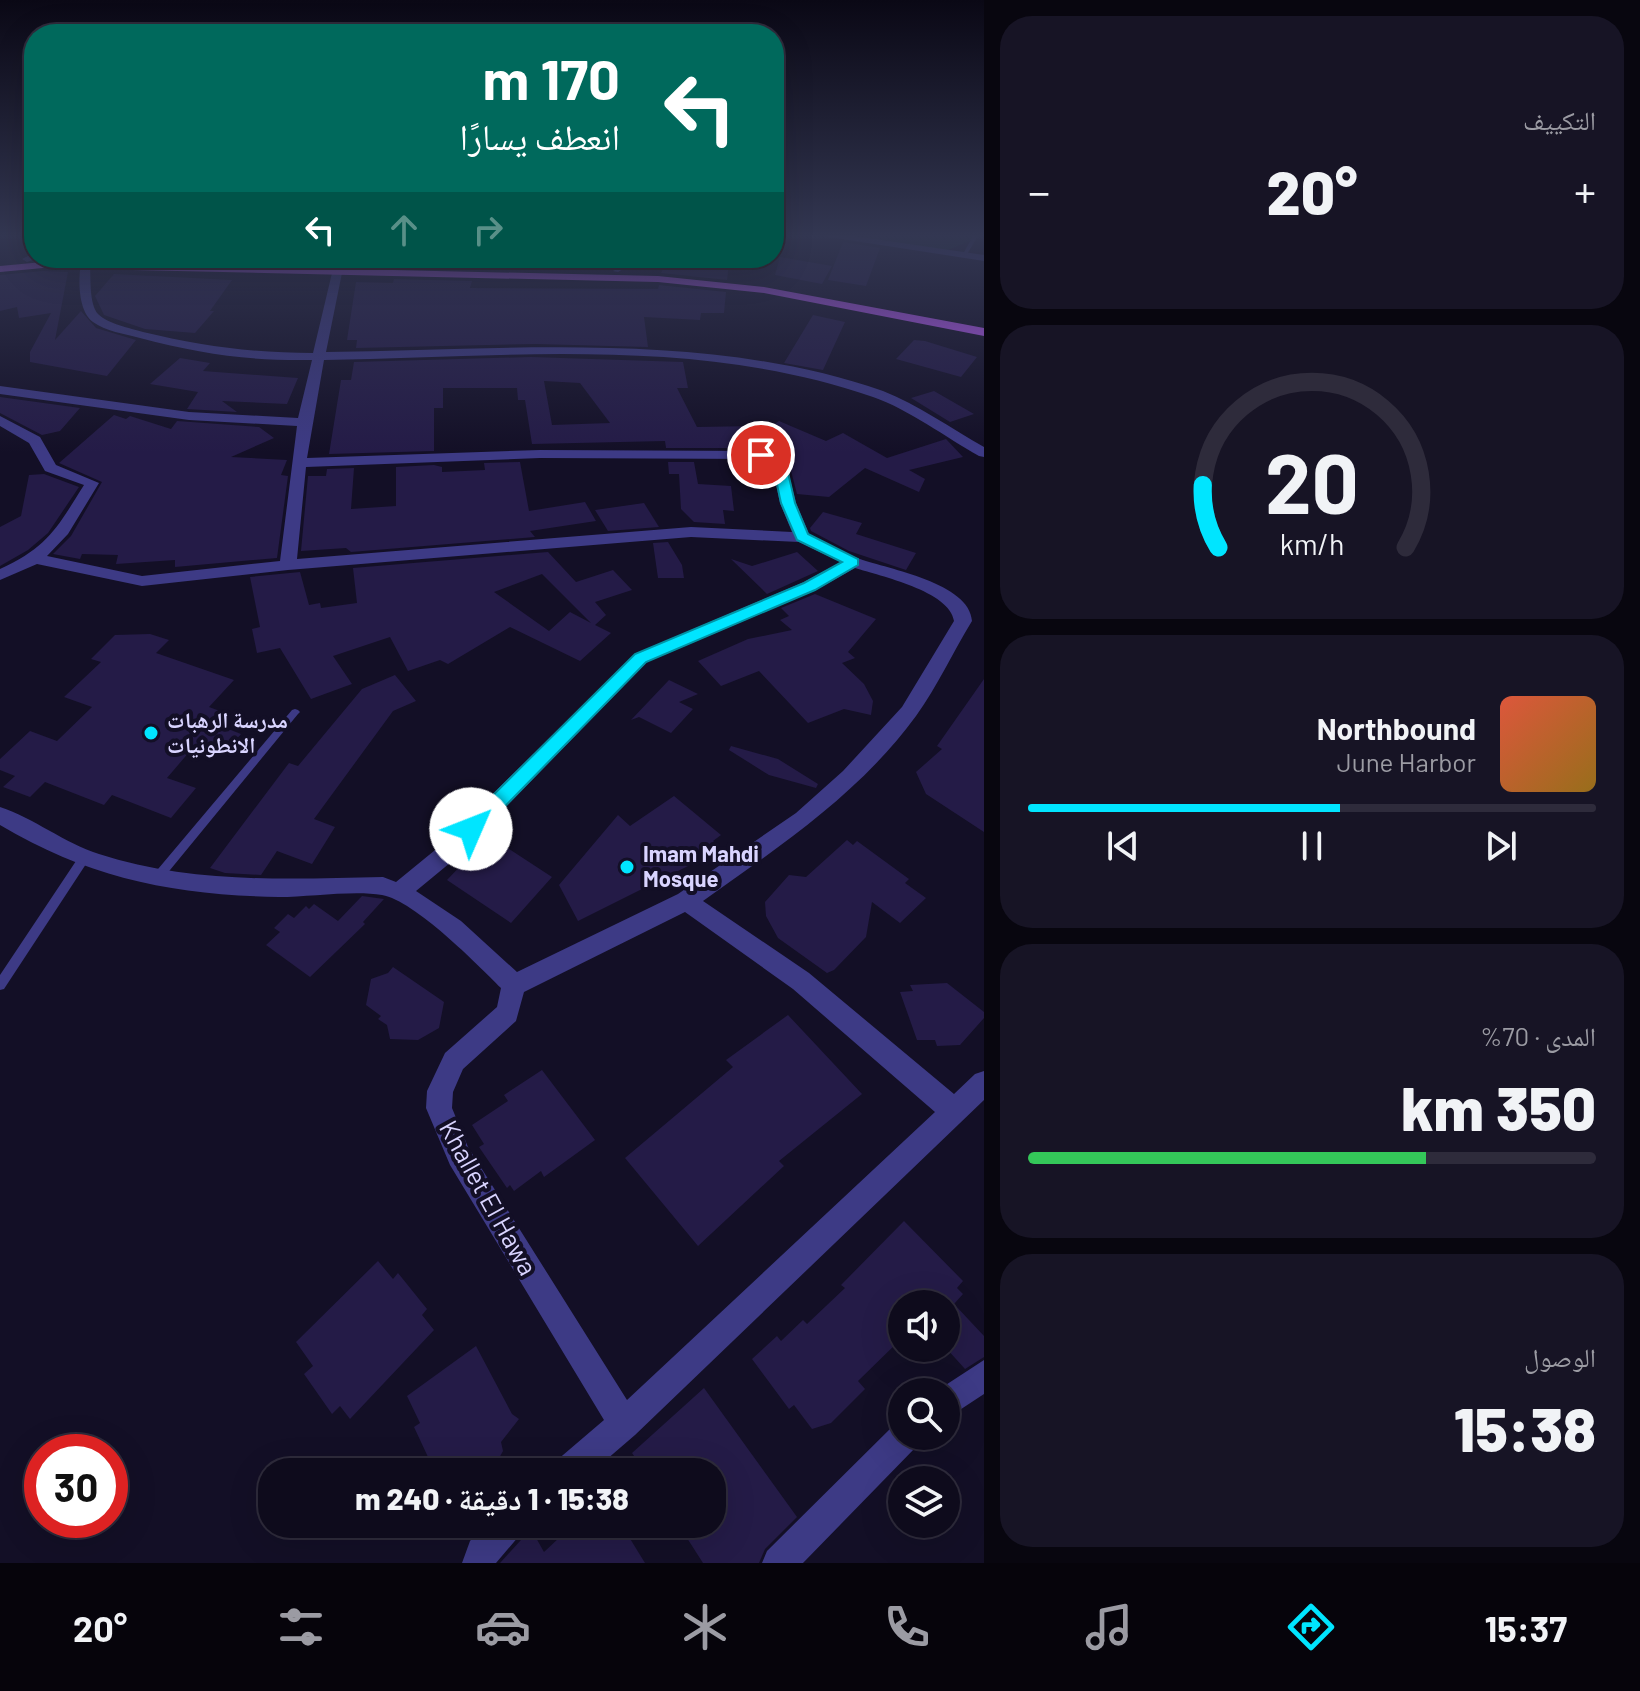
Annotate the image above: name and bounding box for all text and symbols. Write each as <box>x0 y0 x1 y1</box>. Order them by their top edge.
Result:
text: 170 m <box>483 44 620 111</box>
icon: left <box>648 56 752 160</box>
text: التكييف <box>1523 104 1596 135</box>
text: انعطف يسارًا <box>460 114 620 157</box>
text: 20° <box>1267 155 1357 227</box>
text: − <box>1028 164 1050 217</box>
text: + <box>1574 164 1596 217</box>
icon: left <box>298 208 342 252</box>
icon: ahead <box>382 208 426 252</box>
icon: right <box>466 208 510 252</box>
pin <box>727 421 795 489</box>
text: 20 <box>1265 431 1359 531</box>
icon: arrive <box>739 433 783 477</box>
text: km/h <box>1280 526 1344 561</box>
place label: مدرسة الرهبات الانطونيات <box>167 706 288 758</box>
text: Northbound <box>1317 710 1476 746</box>
marker: مدرسة الرهبات الانطونيات <box>142 724 160 742</box>
text: June Harbor <box>1337 746 1476 777</box>
position arrow <box>429 787 513 871</box>
icon: previous <box>1101 824 1145 868</box>
icon: pause <box>1290 824 1334 868</box>
icon: next <box>1479 824 1523 868</box>
place label: Imam Mahdi Mosque <box>643 840 759 891</box>
marker: Imam Mahdi Mosque <box>618 858 636 876</box>
text: المدى · 70% <box>1480 1020 1596 1051</box>
text: 350 km <box>1401 1071 1596 1143</box>
street label: Khallet El Hawa <box>434 1114 545 1280</box>
map controls <box>888 1290 960 1538</box>
button: sound <box>888 1290 960 1362</box>
text: الوصول <box>1524 1341 1596 1372</box>
button: search <box>888 1378 960 1450</box>
text: 15:38 <box>1454 1392 1596 1464</box>
speed limit sign: 30 <box>24 1434 128 1538</box>
button: layers <box>888 1466 960 1538</box>
text: 15:38 · 1 دقيقة · 240 m <box>355 1480 629 1516</box>
icon: filters <box>273 1599 329 1655</box>
icon: car <box>475 1599 531 1655</box>
icon: climate <box>677 1599 733 1655</box>
icon: phone <box>879 1599 935 1655</box>
icon: music <box>1081 1599 1137 1655</box>
icon: directions <box>1283 1599 1339 1655</box>
text: 20° <box>73 1606 127 1649</box>
text: 15:37 <box>1485 1606 1567 1649</box>

